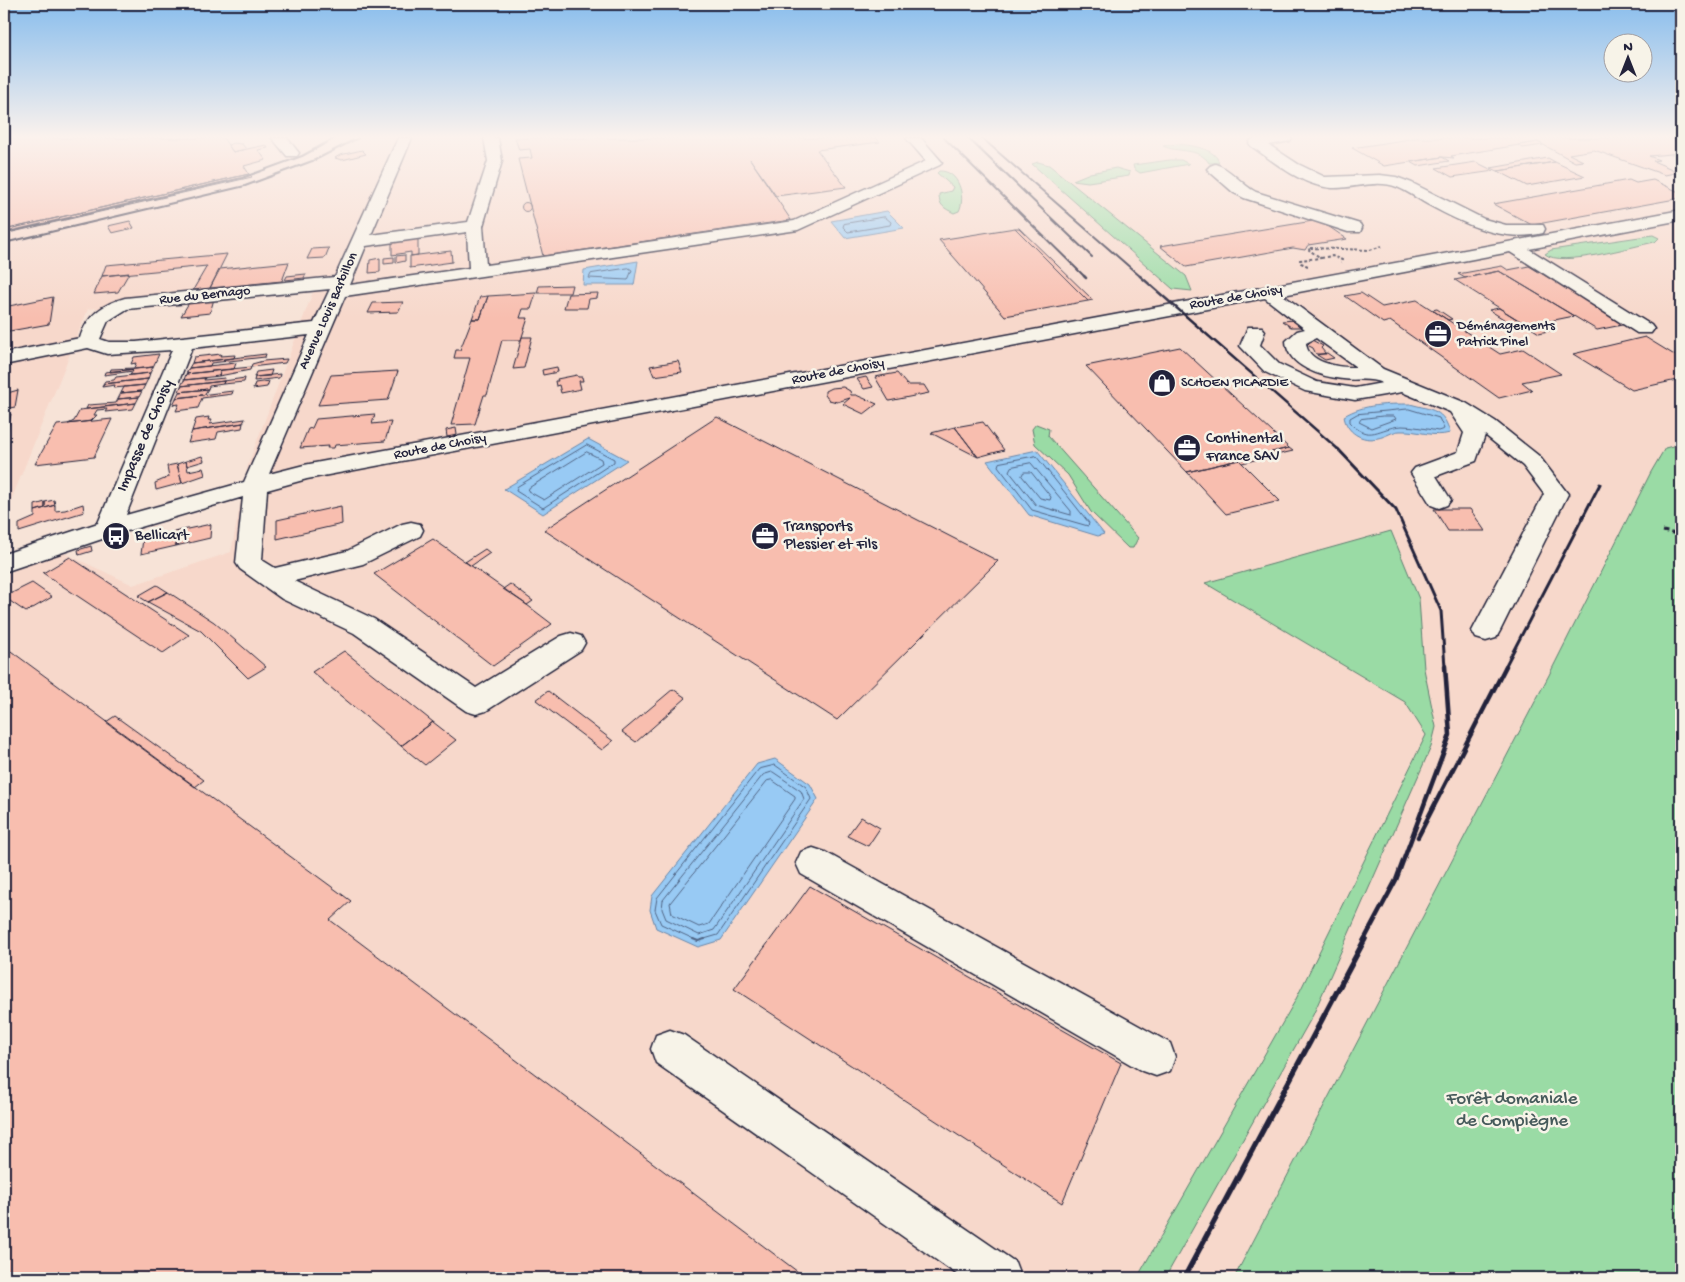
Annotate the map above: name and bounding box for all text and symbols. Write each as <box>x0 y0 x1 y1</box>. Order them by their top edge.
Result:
north arrow <box>1602 32 1652 82</box>
text: N <box>1623 39 1633 56</box>
street label: Avenue Louis Barbillon <box>296 250 363 372</box>
street label: Route de Choisy <box>1188 281 1284 314</box>
street label: Rue du Bernago <box>159 283 251 309</box>
place label: Déménagements Patrick Pinel <box>1456 318 1556 351</box>
office icon: Déménagements Patrick Pinel <box>1423 319 1453 349</box>
street label: Route de Choisy <box>790 355 886 389</box>
shop icon: SCHOEN PICARDIE <box>1147 368 1177 398</box>
place label: SCHOEN PICARDIE <box>1181 375 1289 392</box>
street label: Impasse de Choisy <box>114 377 178 495</box>
street label: Route de Choisy <box>392 430 488 464</box>
place label: Continental France SAV <box>1205 430 1283 467</box>
office icon: Continental France SAV <box>1172 433 1202 463</box>
place label: Transports Plessier et Fils <box>783 518 878 555</box>
bus stop icon: Bellicart <box>101 521 131 551</box>
office icon: Transports Plessier et Fils <box>750 521 780 551</box>
place label: Bellicart <box>134 527 190 546</box>
park label: Forêt domaniale de Compiègne <box>1445 1088 1578 1133</box>

